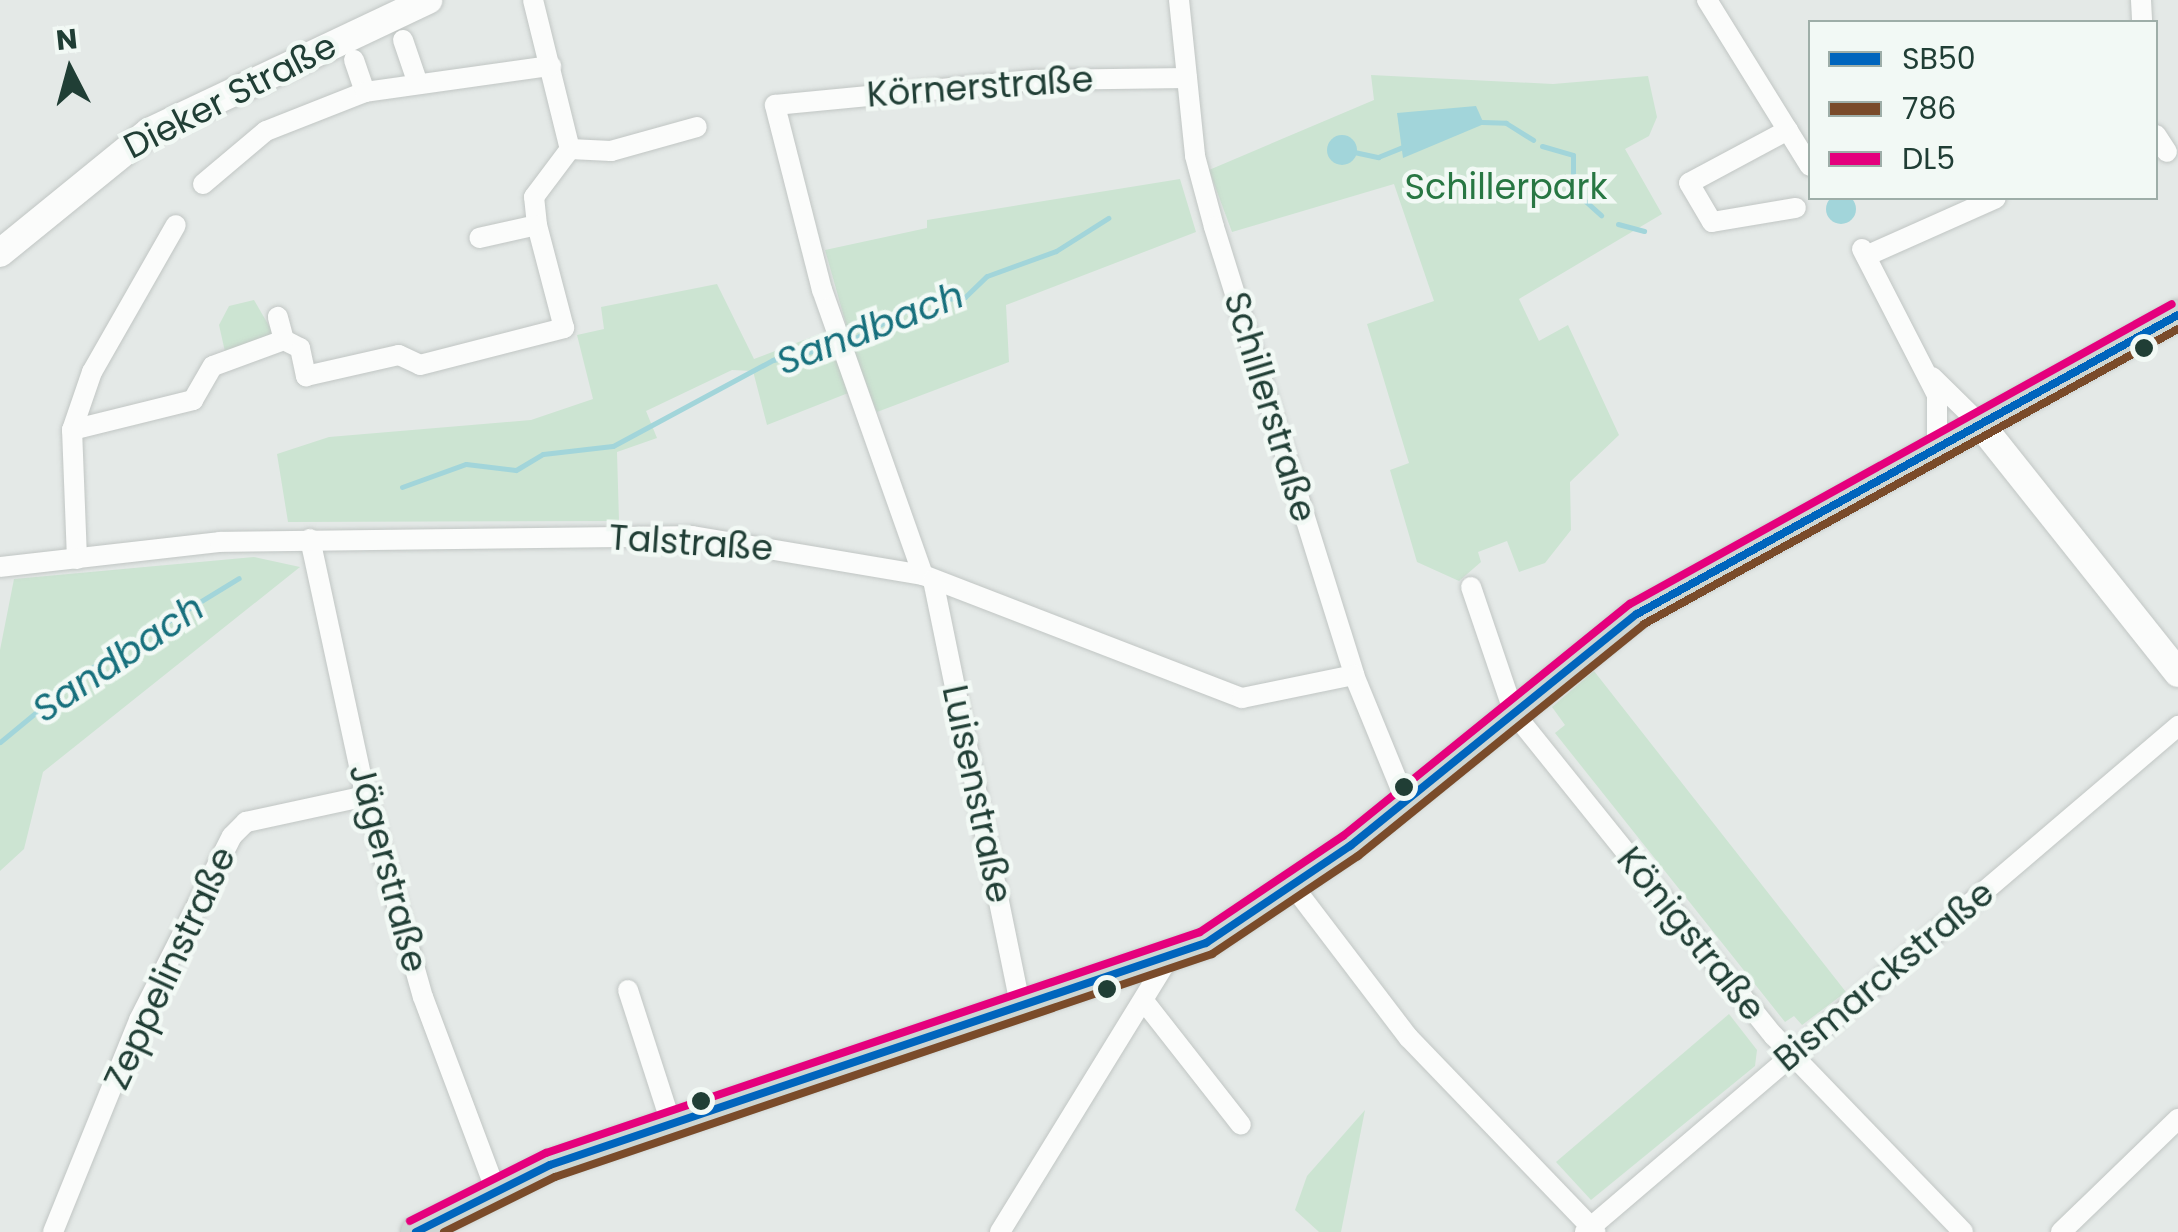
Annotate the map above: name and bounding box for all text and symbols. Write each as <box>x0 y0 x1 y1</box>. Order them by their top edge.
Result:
text: N <box>54 19 79 60</box>
north arrow <box>20 20 120 120</box>
legend <box>1808 20 2158 200</box>
street label: Dieker Straße <box>117 24 343 168</box>
text: SB50 <box>1902 37 1976 80</box>
street label: Körnerstraße <box>865 58 1095 116</box>
text: 786 <box>1902 87 1956 130</box>
text: DL5 <box>1902 137 1955 180</box>
park label: Schillerpark <box>1404 166 1608 208</box>
water label: Sandbach <box>770 271 970 385</box>
street label: Schillerstraße <box>1215 287 1325 527</box>
unlabelled marker <box>2134 338 2154 358</box>
street label: Talstraße <box>608 516 774 570</box>
water label: Sandbach <box>24 584 212 732</box>
street label: Luisenstraße <box>933 681 1021 907</box>
street label: Jägerstraße <box>340 759 436 977</box>
unlabelled marker <box>1394 777 1414 797</box>
street label: Königstraße <box>1608 839 1774 1029</box>
street label: Zeppelinstraße <box>95 840 245 1096</box>
street label: Bismarckstraße <box>1766 872 2002 1080</box>
unlabelled marker <box>1097 979 1117 999</box>
unlabelled marker <box>691 1091 711 1111</box>

